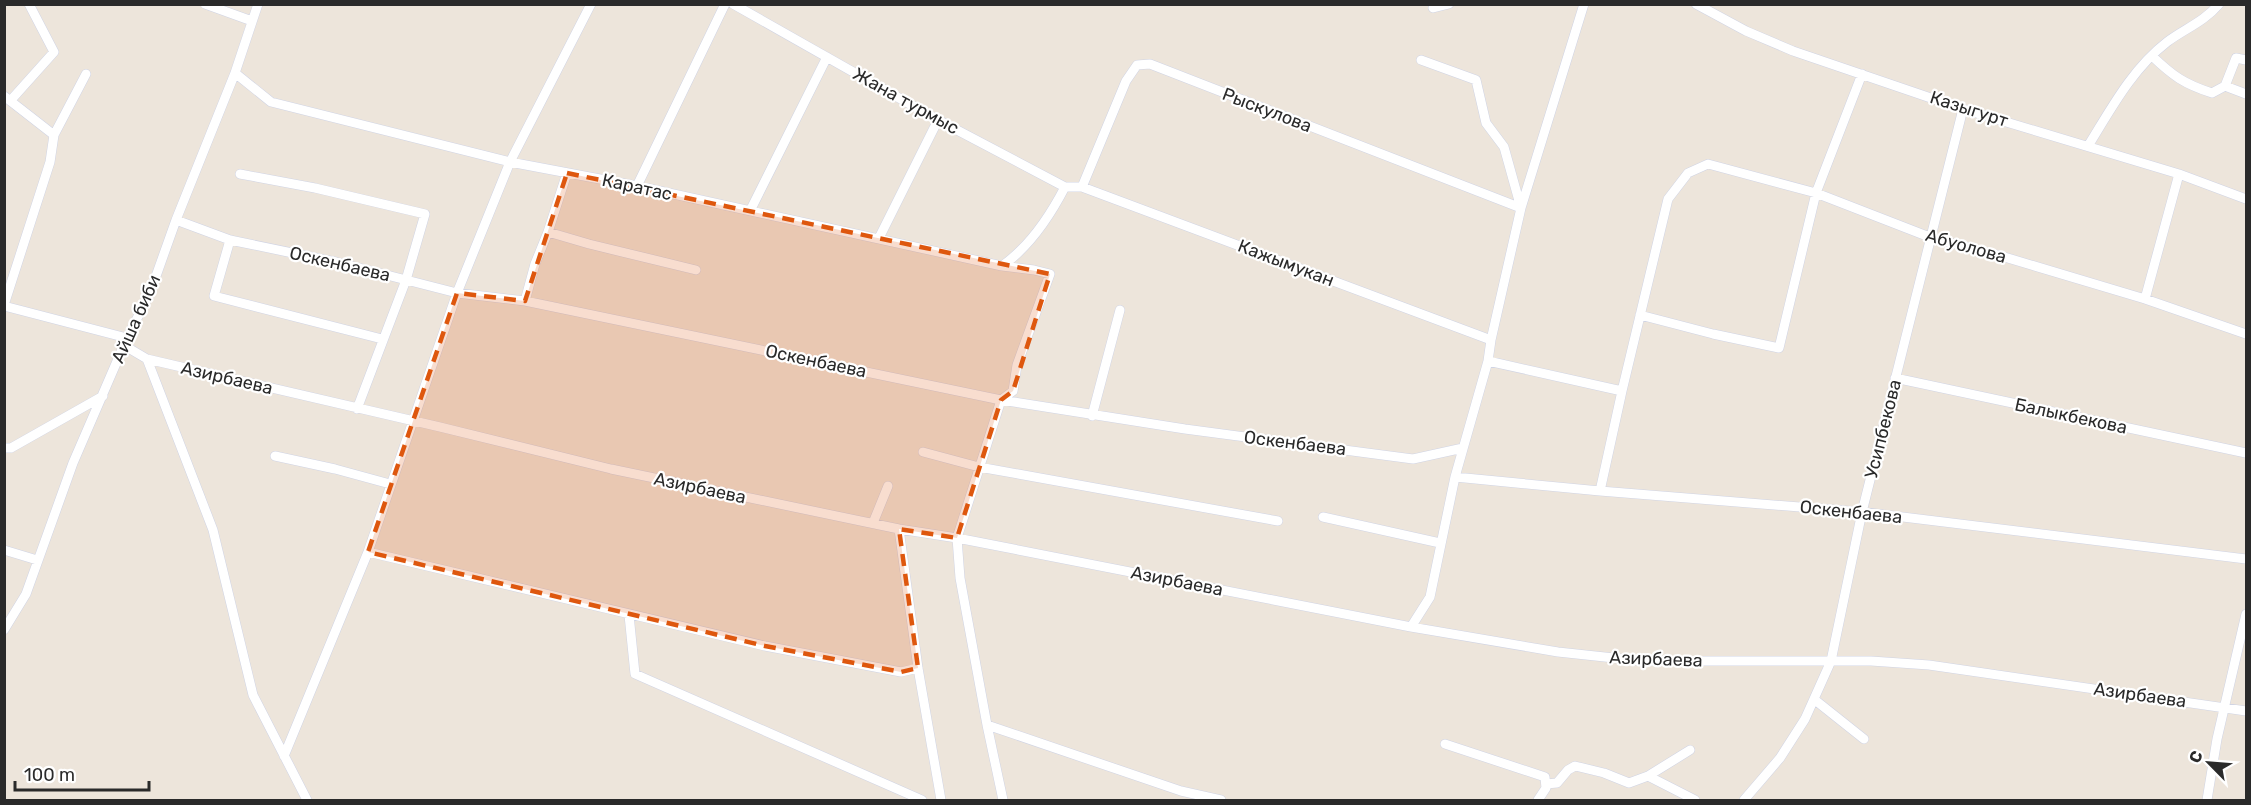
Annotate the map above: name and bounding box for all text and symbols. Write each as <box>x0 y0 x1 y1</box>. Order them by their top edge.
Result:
street label: Жана турмыс <box>849 63 963 139</box>
street label: Рыскулова <box>1219 83 1315 137</box>
street label: Казыгурт <box>1927 86 2011 132</box>
street label: Каратас <box>600 169 674 205</box>
street label: Абуолова <box>1923 224 2009 268</box>
street label: Кажымукан <box>1235 235 1337 291</box>
street label: Оскенбаева <box>287 242 393 286</box>
street label: Айша биби <box>107 271 165 367</box>
street label: Оскенбаева <box>763 340 869 382</box>
street label: Азирбаева <box>179 357 275 399</box>
street label: Усипбекова <box>1860 377 1906 481</box>
street label: Балыкбекова <box>2013 393 2129 439</box>
street label: Оскенбаева <box>1243 426 1347 460</box>
street label: Азирбаева <box>652 468 748 508</box>
street label: Оскенбаева <box>1799 496 1903 528</box>
street label: Азирбаева <box>1129 561 1225 601</box>
street label: Азирбаева <box>1609 646 1703 672</box>
street label: Азирбаева <box>2092 678 2188 712</box>
north arrow <box>2179 733 2239 793</box>
text: С <box>2185 748 2207 766</box>
scale bar <box>15 754 148 792</box>
text: 100 m <box>24 764 75 786</box>

